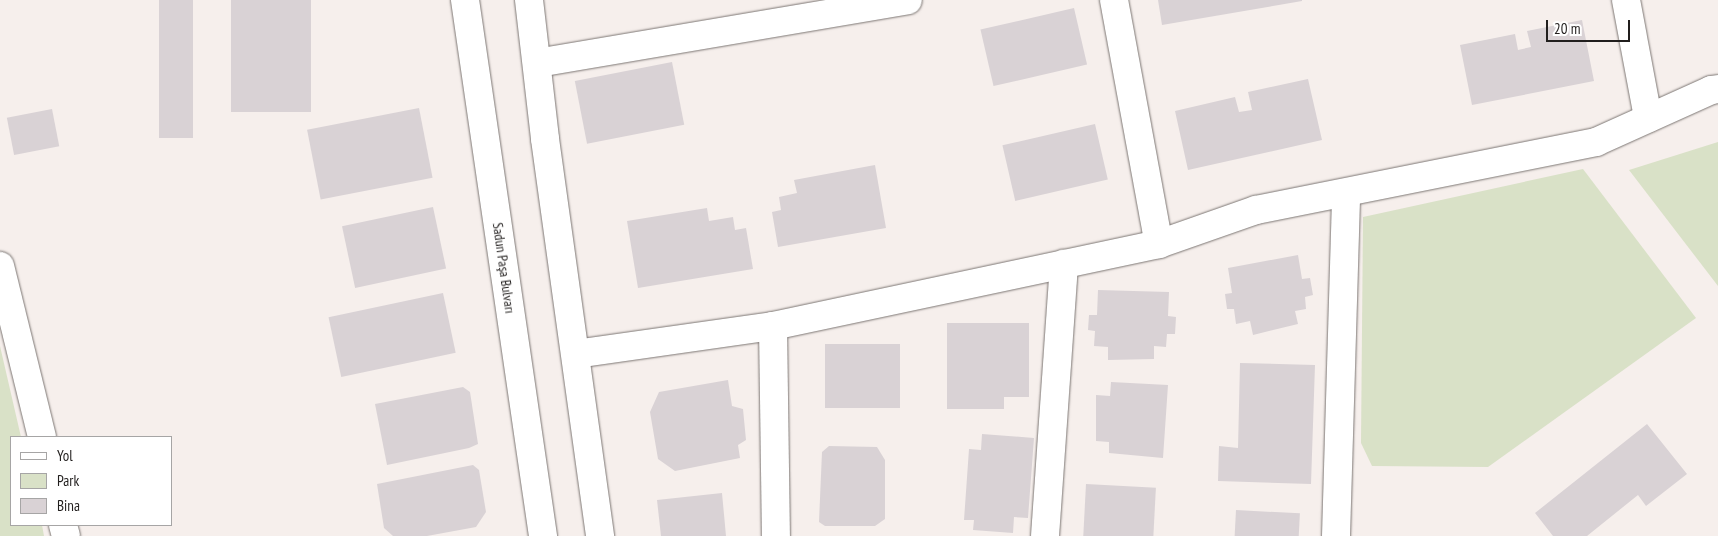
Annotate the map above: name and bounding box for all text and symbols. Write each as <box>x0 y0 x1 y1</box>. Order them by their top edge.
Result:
scale bar <box>1548 10 1632 42</box>
text: 20 m <box>1554 19 1580 38</box>
street label: Sadun Paşa Bulvarı <box>489 222 519 314</box>
legend <box>10 436 172 526</box>
text: Yol <box>57 446 73 465</box>
text: Park <box>57 471 79 490</box>
text: Bina <box>57 496 80 515</box>

